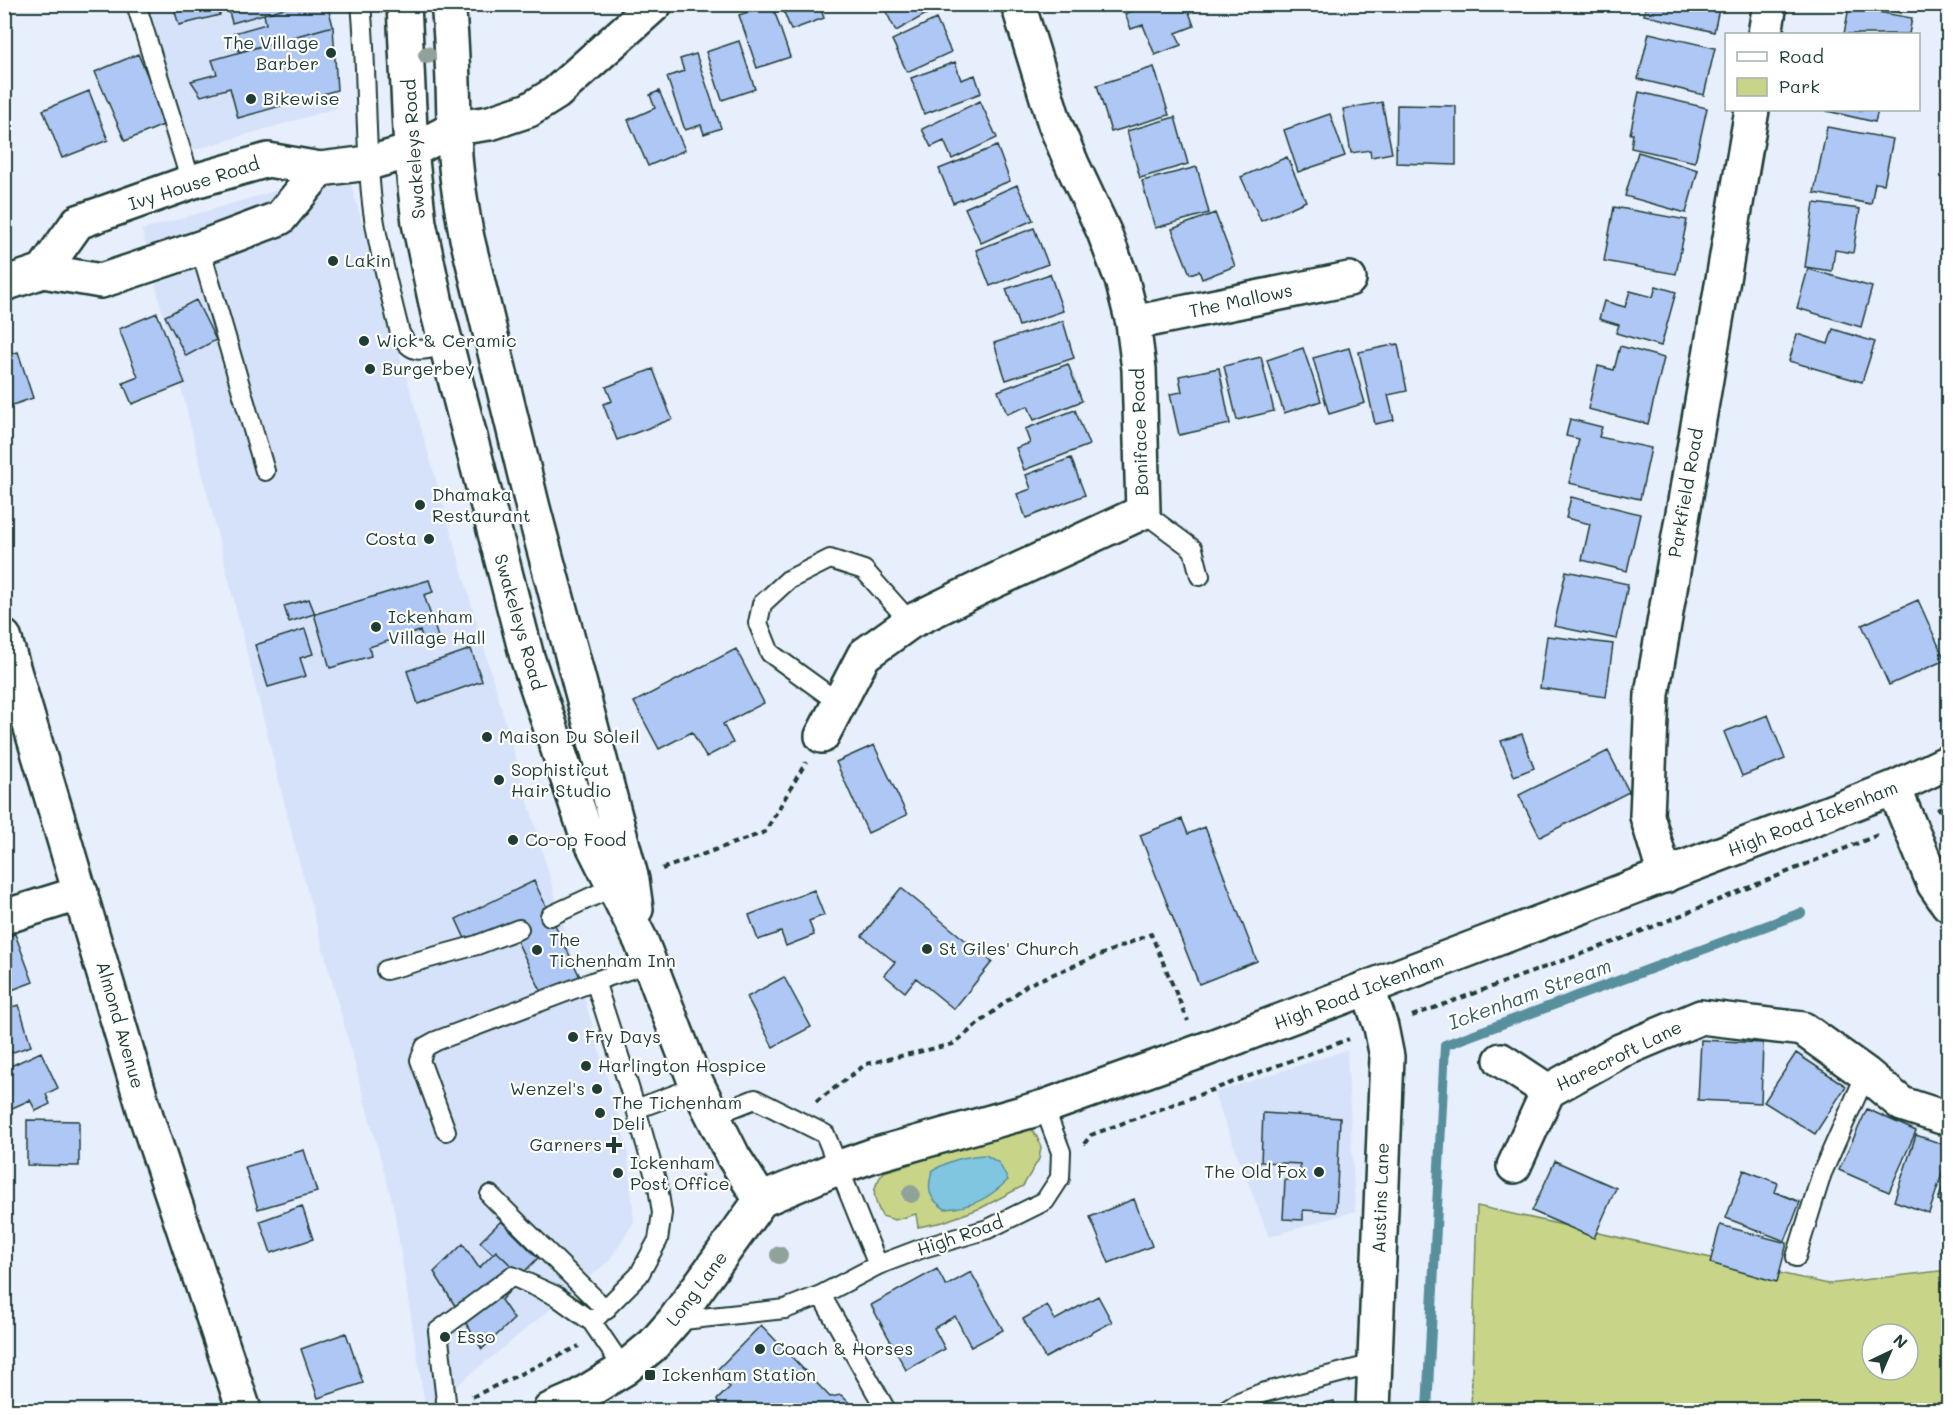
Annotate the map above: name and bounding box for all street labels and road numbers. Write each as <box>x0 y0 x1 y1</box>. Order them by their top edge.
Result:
street label: Swakeleys Road <box>396 78 430 220</box>
street label: Ivy House Road <box>125 151 262 216</box>
street label: The Mallows <box>1187 277 1295 323</box>
street label: Boniface Road <box>1125 368 1153 496</box>
street label: Parkfield Road <box>1662 426 1708 559</box>
street label: Swakeleys Road <box>489 551 551 693</box>
street label: High Road Ickenham <box>1724 775 1901 862</box>
street label: High Road Ickenham <box>1270 948 1447 1035</box>
street label: Almond Avenue <box>91 958 151 1091</box>
street label: Harecroft Lane <box>1552 1014 1685 1096</box>
street label: Austins Lane <box>1366 1142 1394 1254</box>
street label: High Road <box>913 1209 1006 1261</box>
street label: Long Lane <box>660 1246 732 1331</box>

